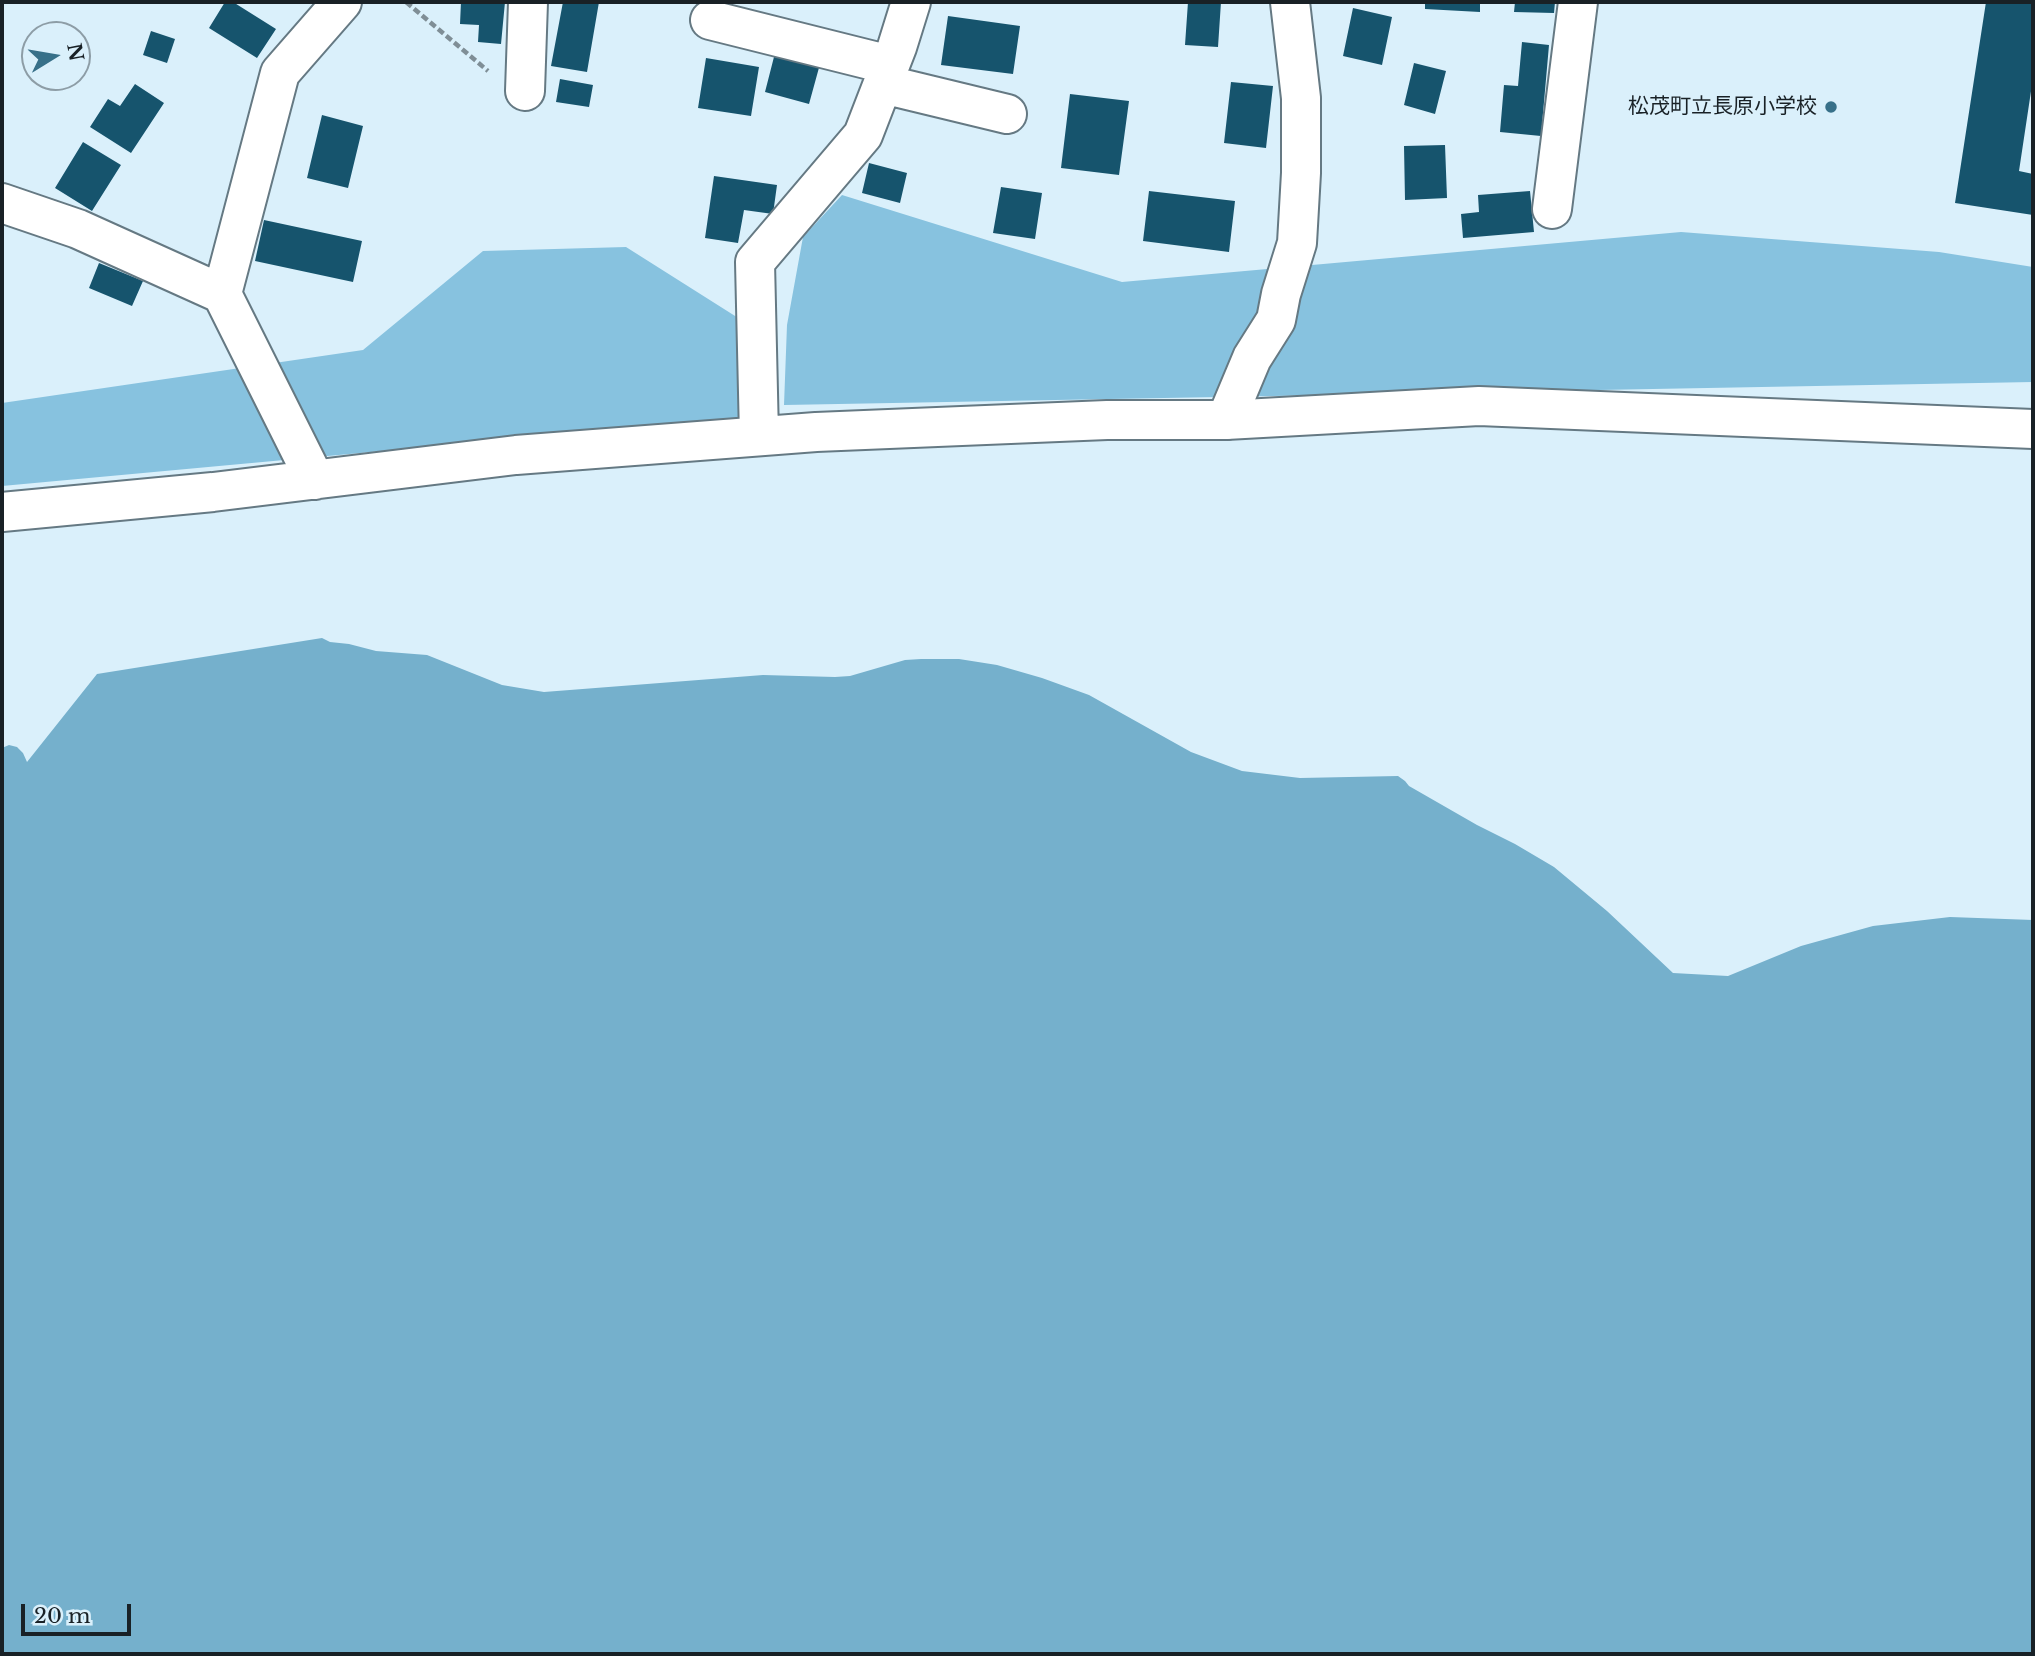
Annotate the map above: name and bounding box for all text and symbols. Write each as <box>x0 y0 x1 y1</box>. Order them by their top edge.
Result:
north arrow <box>21 21 91 91</box>
text: N <box>62 41 88 63</box>
place label: 松茂町立長原小学校 <box>1628 94 1817 120</box>
marker: 松茂町立長原小学校 <box>1823 99 1839 115</box>
scale bar <box>24 1590 135 1634</box>
text: 20 m <box>34 1603 91 1629</box>

